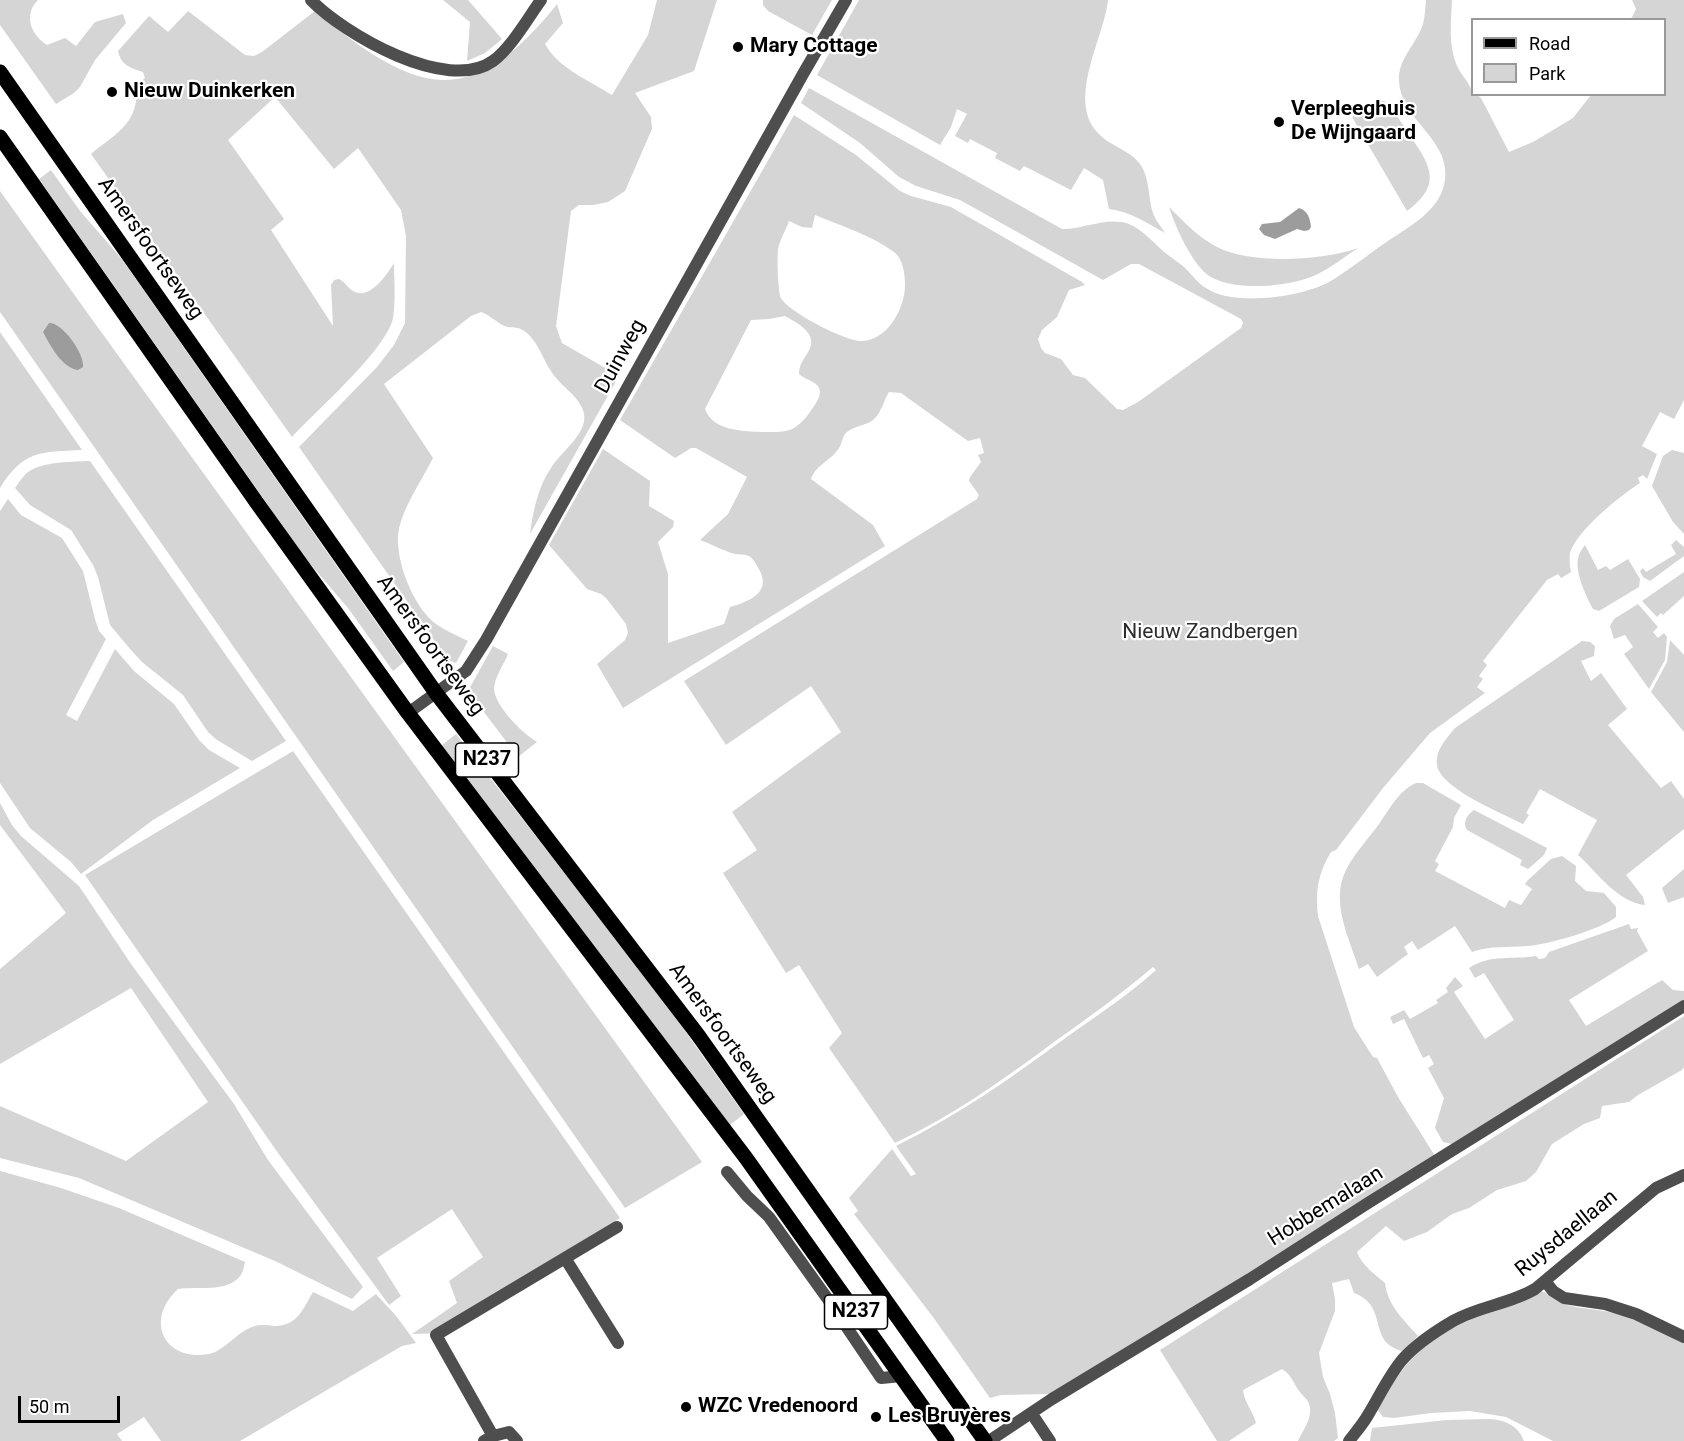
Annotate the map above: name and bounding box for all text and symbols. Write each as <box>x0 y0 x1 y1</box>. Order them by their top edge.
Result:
legend <box>1471 18 1666 96</box>
text: Road <box>1529 33 1570 54</box>
place label: Mary Cottage <box>750 34 878 60</box>
marker: Mary Cottage <box>731 40 745 54</box>
text: Park <box>1529 63 1565 84</box>
place label: Nieuw Duinkerken <box>124 79 295 105</box>
marker: Nieuw Duinkerken <box>105 85 119 99</box>
place label: Verpleeghuis De Wijngaard <box>1291 97 1416 147</box>
marker: Verpleeghuis De Wijngaard <box>1272 115 1286 129</box>
street label: Amersfoortseweg <box>92 173 208 325</box>
street label: Duinweg <box>590 316 652 398</box>
street label: Amersfoortseweg <box>371 571 489 721</box>
park label: Nieuw Zandbergen <box>1122 620 1298 646</box>
road number: N237 <box>456 743 518 777</box>
street label: Amersfoortseweg <box>663 959 781 1109</box>
street label: Hobbemalaan <box>1264 1162 1388 1252</box>
street label: Ruysdaellaan <box>1511 1185 1623 1283</box>
road number: N237 <box>824 1295 888 1329</box>
scale bar <box>21 1384 123 1422</box>
place label: WZC Vredenoord <box>698 1394 858 1420</box>
text: 50 m <box>29 1396 69 1417</box>
marker: WZC Vredenoord <box>679 1400 693 1414</box>
place label: Les Bruyères <box>888 1404 1011 1430</box>
marker: Les Bruyères <box>869 1410 883 1424</box>

